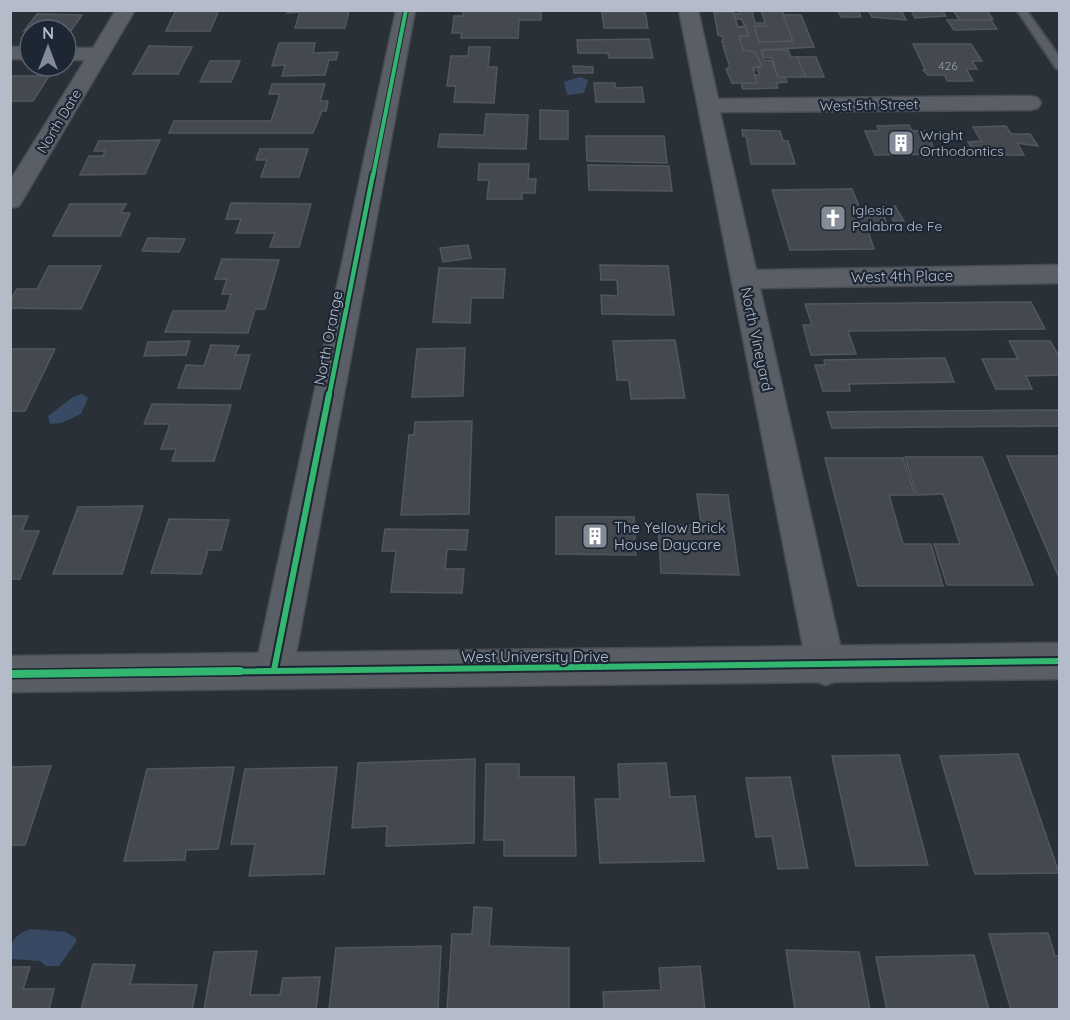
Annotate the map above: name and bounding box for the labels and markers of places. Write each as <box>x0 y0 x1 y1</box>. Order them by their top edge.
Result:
place label: Wright Orthodontics <box>920 126 1004 160</box>
building icon: Wright Orthodontics <box>886 128 916 158</box>
place label: Iglesia Palabra de Fe <box>852 201 942 235</box>
church icon: Iglesia Palabra de Fe <box>818 203 848 233</box>
place label: The Yellow Brick House Daycare <box>614 518 726 554</box>
building icon: The Yellow Brick House Daycare <box>580 521 610 551</box>

